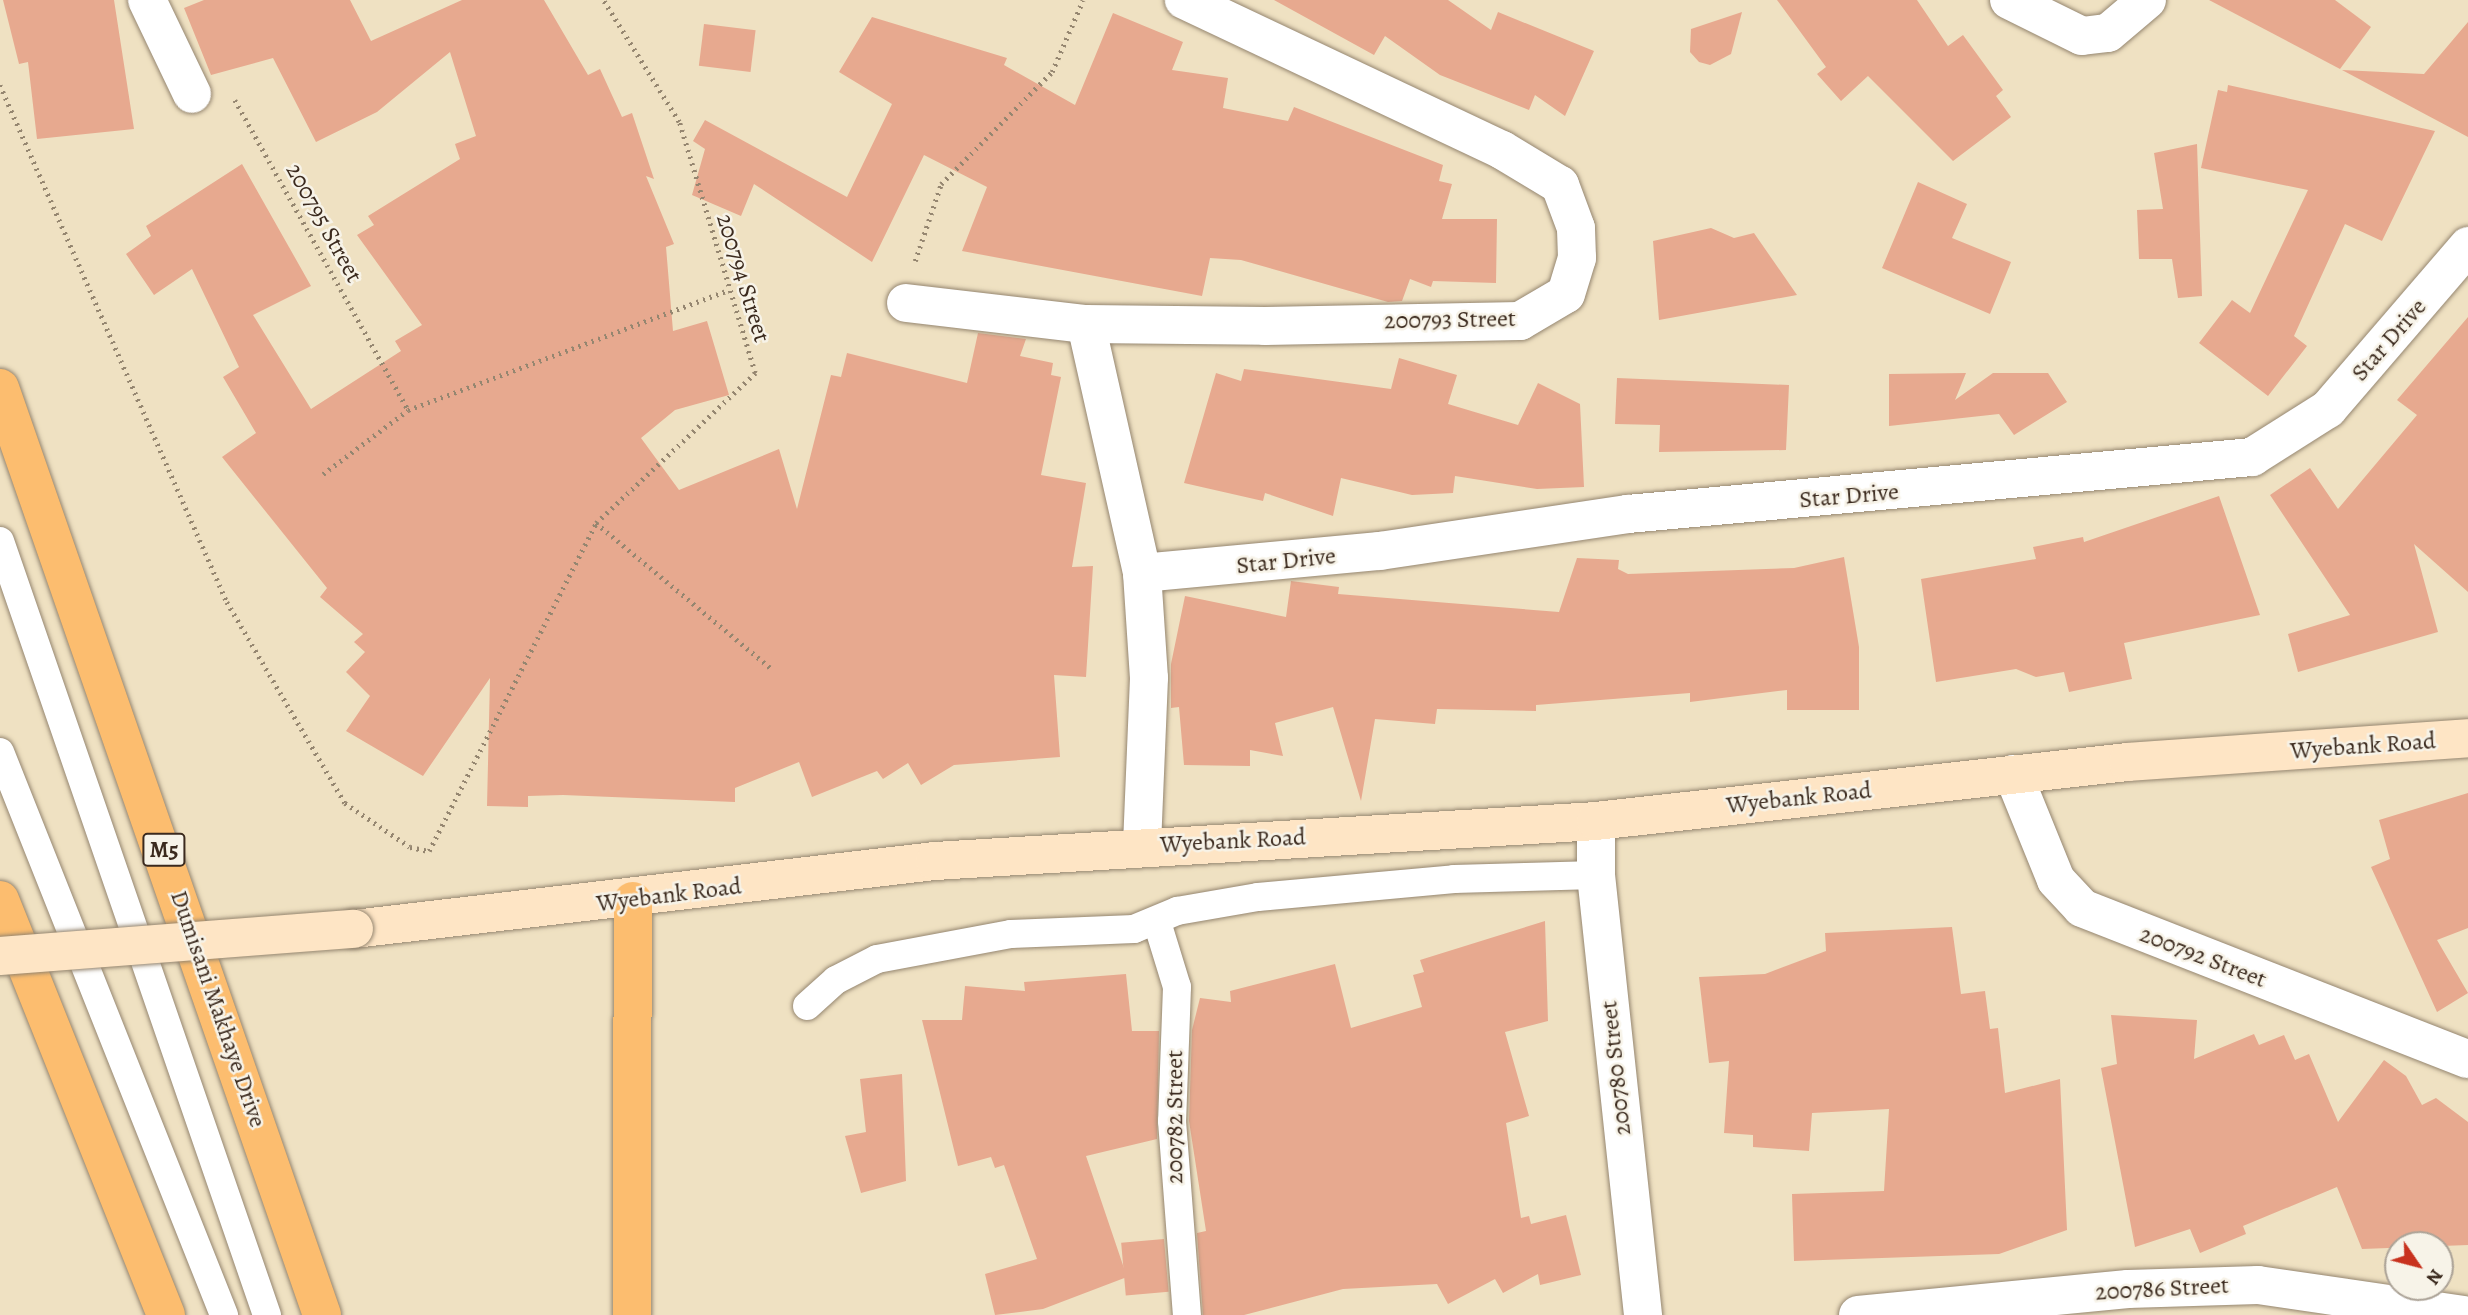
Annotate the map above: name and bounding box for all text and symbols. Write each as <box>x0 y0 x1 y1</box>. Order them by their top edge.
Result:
street label: 200795 Street <box>279 158 369 288</box>
street label: 200794 Street <box>710 210 776 346</box>
street label: Star Drive <box>2345 293 2433 387</box>
street label: 200793 Street <box>1384 304 1516 336</box>
street label: Star Drive <box>1798 477 1900 515</box>
street label: Star Drive <box>1235 541 1337 581</box>
street label: Wyebank Road <box>2289 727 2437 765</box>
street label: Wyebank Road <box>1725 776 1873 820</box>
street label: Wyebank Road <box>1159 823 1307 859</box>
road number: M5 <box>141 830 187 870</box>
street label: Wyebank Road <box>595 872 743 918</box>
street label: Dumisani Makhaye Drive <box>164 887 272 1131</box>
street label: 200792 Street <box>2136 920 2270 994</box>
street label: 200780 Street <box>1595 999 1637 1137</box>
street label: 200782 Street <box>1161 1050 1189 1184</box>
north arrow <box>2384 1231 2454 1301</box>
text: N <box>2420 1264 2449 1290</box>
street label: 200786 Street <box>2095 1271 2229 1307</box>

